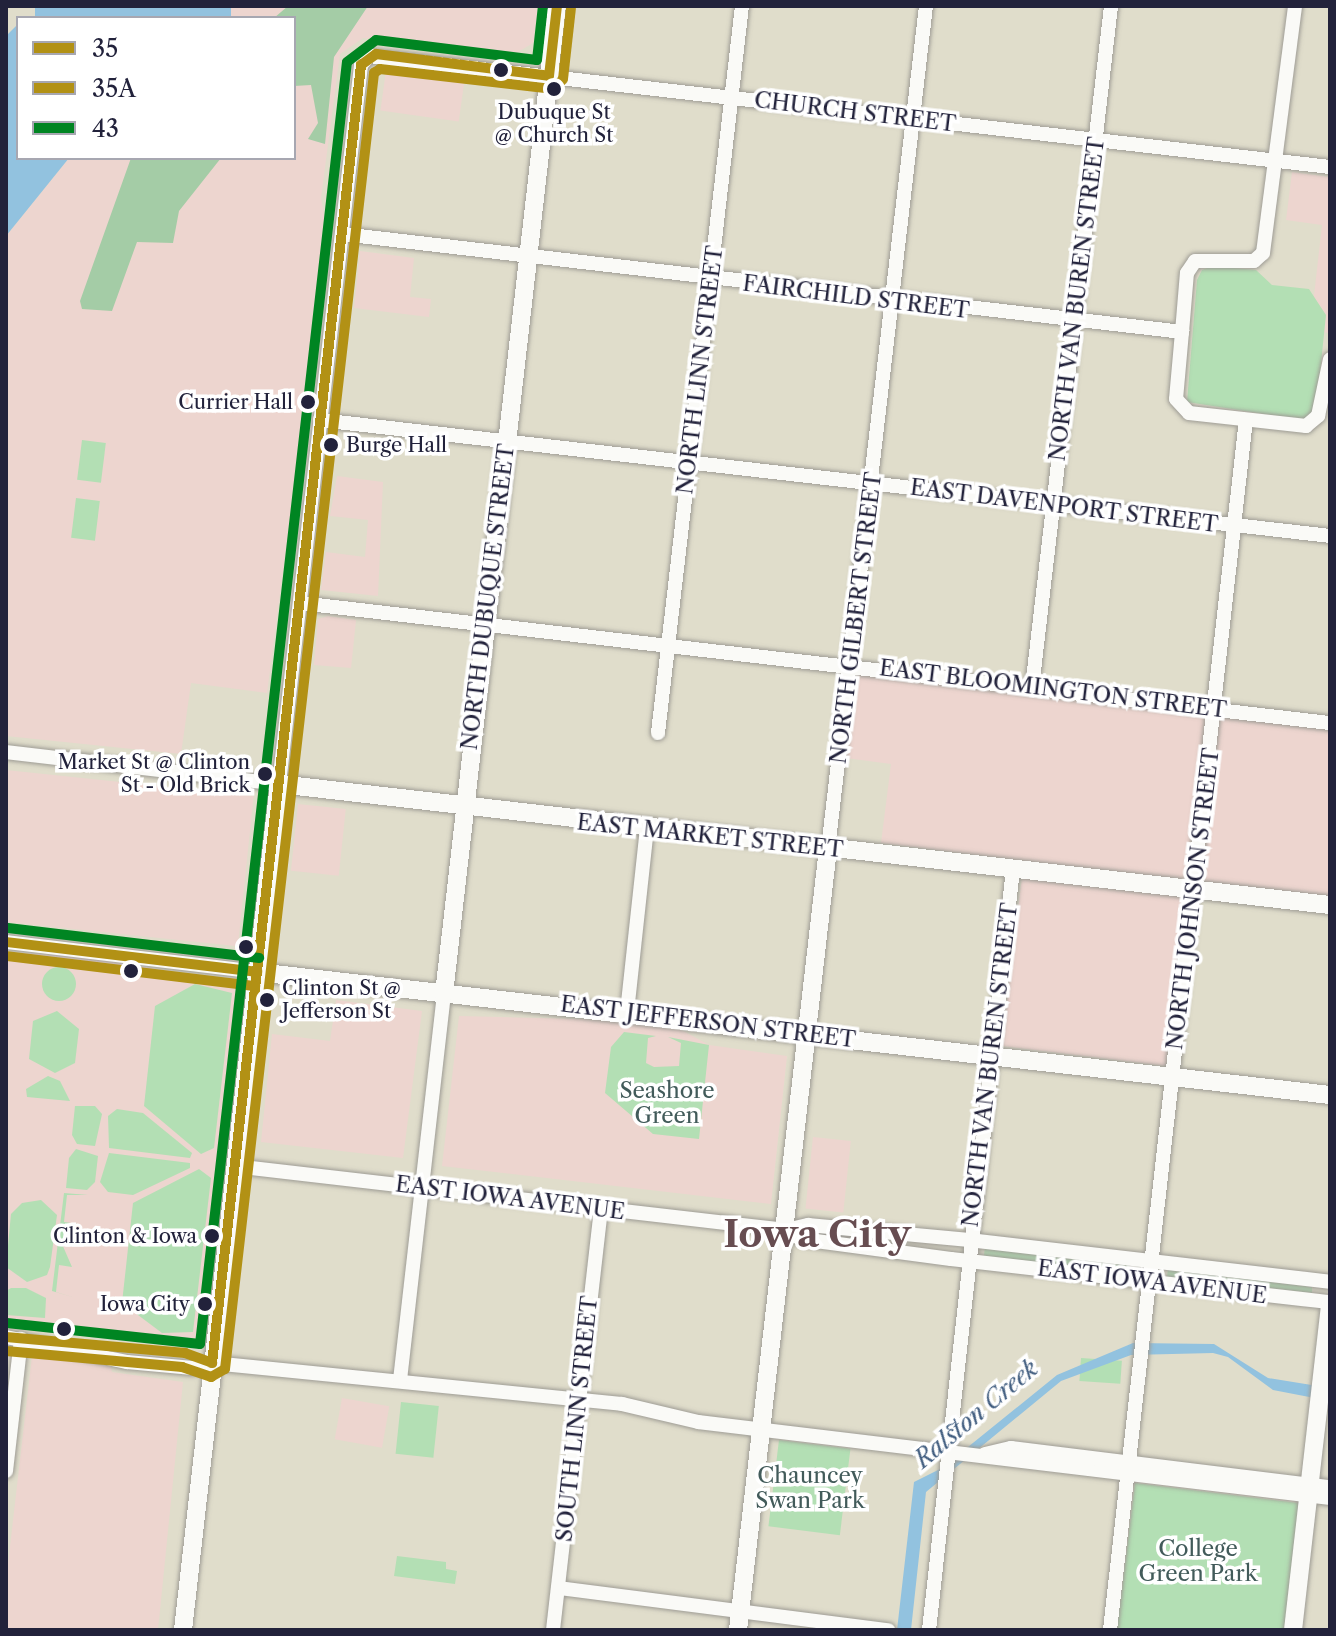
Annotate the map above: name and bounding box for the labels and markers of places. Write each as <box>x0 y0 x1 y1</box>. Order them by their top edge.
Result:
unlabelled marker <box>493 62 509 78</box>
marker: Dubuque St @ Church St <box>546 81 562 97</box>
place label: Dubuque St @ Church St <box>495 100 613 147</box>
place label: Currier Hall <box>178 390 293 414</box>
marker: Currier Hall <box>300 394 316 410</box>
place label: Burge Hall <box>346 433 447 457</box>
marker: Burge Hall <box>323 437 339 453</box>
place label: Market St @ Clinton St - Old Brick <box>58 750 250 797</box>
marker: Market St @ Clinton St - Old Brick <box>257 766 273 782</box>
unlabelled marker <box>238 939 254 955</box>
unlabelled marker <box>123 963 139 979</box>
place label: Clinton St @ Jefferson St <box>282 976 401 1023</box>
marker: Clinton St @ Jefferson St <box>259 992 275 1008</box>
place label: Clinton & Iowa <box>53 1224 197 1248</box>
marker: Clinton & Iowa <box>204 1228 220 1244</box>
place label: Iowa City <box>100 1292 190 1316</box>
marker: Iowa City <box>197 1296 213 1312</box>
unlabelled marker <box>56 1321 72 1337</box>

